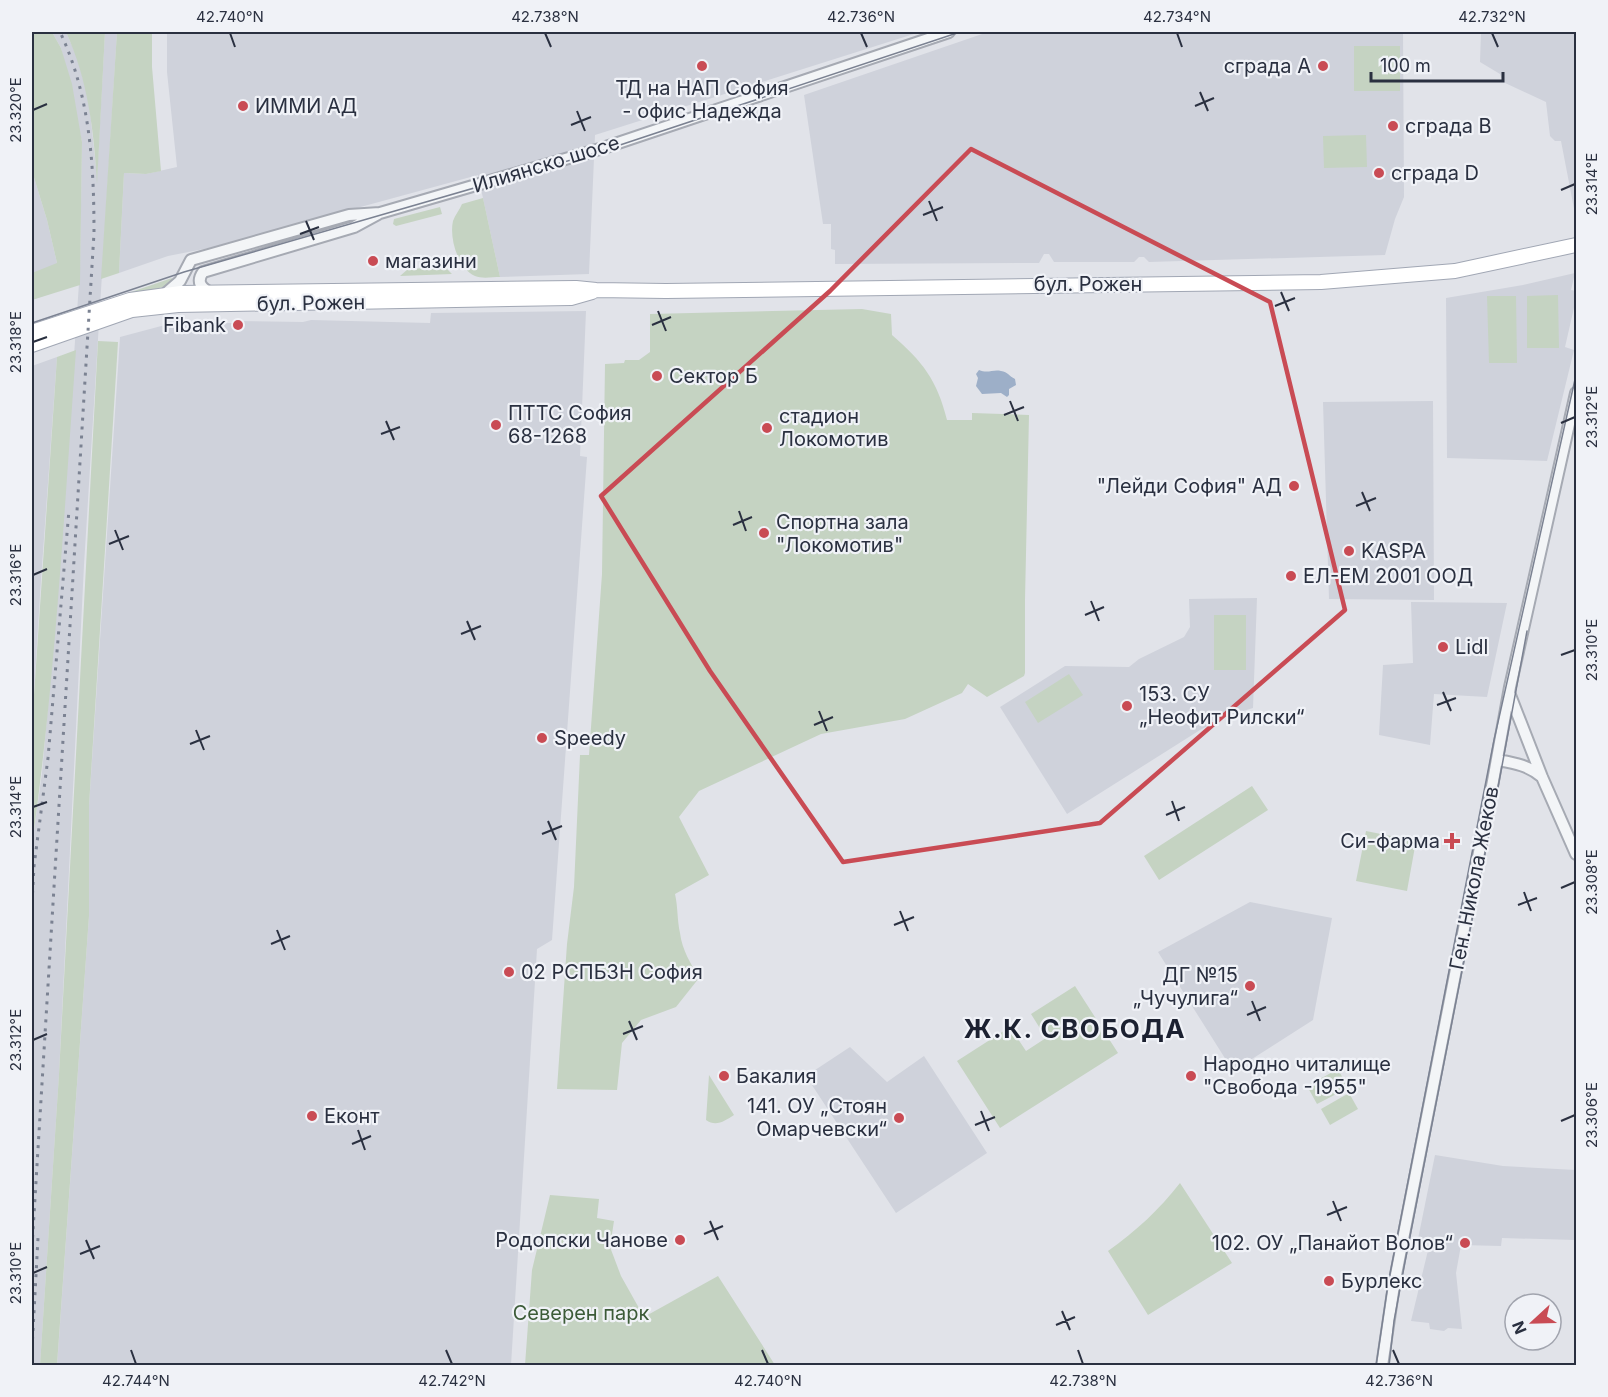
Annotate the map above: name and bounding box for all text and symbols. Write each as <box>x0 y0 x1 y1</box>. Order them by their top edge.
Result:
text: 42.740°N <box>196 7 264 26</box>
text: 42.738°N <box>511 7 579 26</box>
text: 42.736°N <box>827 7 895 26</box>
text: 42.734°N <box>1143 7 1211 26</box>
text: 42.732°N <box>1458 7 1526 26</box>
scale bar <box>1371 45 1503 83</box>
place label: сграда А <box>1224 54 1311 78</box>
text: 100 m <box>1380 55 1431 76</box>
marker: ТД на НАП София - офис Надежда <box>695 59 709 73</box>
marker: сграда А <box>1316 59 1330 73</box>
place label: ТД на НАП София - офис Надежда <box>615 76 789 123</box>
text: 23.320°E <box>6 77 25 143</box>
place label: ИММИ АД <box>255 94 357 118</box>
marker: ИММИ АД <box>236 99 250 113</box>
place label: сграда В <box>1405 114 1492 138</box>
marker: сграда В <box>1386 119 1400 133</box>
street label: Илиянско шосе <box>470 130 622 198</box>
text: 23.314°E <box>1582 153 1601 215</box>
place label: сграда D <box>1391 161 1479 185</box>
marker: сграда D <box>1372 166 1386 180</box>
place label: магазини <box>385 249 477 273</box>
marker: магазини <box>366 254 380 268</box>
street label: бул. Рожен <box>1034 272 1142 296</box>
street label: бул. Рожен <box>257 290 365 316</box>
text: 23.318°E <box>6 311 25 373</box>
place label: Fibank <box>163 313 226 337</box>
marker: Fibank <box>231 318 245 332</box>
place label: Сектор Б <box>669 364 758 388</box>
marker: Сектор Б <box>650 369 664 383</box>
text: 23.312°E <box>1582 386 1601 448</box>
place label: ПТТС София 68-1268 <box>508 401 632 448</box>
place label: стадион Локомотив <box>779 404 888 451</box>
marker: ПТТС София 68-1268 <box>489 418 503 432</box>
marker: стадион Локомотив <box>760 421 774 435</box>
place label: "Лейди София" АД <box>1097 474 1282 498</box>
marker: "Лейди София" АД <box>1287 479 1301 493</box>
place label: Спортна зала "Локомотив" <box>776 510 909 557</box>
marker: Спортна зала "Локомотив" <box>757 526 771 540</box>
place label: KASPA <box>1361 539 1426 563</box>
text: 23.316°E <box>6 544 25 606</box>
marker: KASPA <box>1342 544 1356 558</box>
place label: ЕЛ-ЕМ 2001 ООД <box>1303 564 1473 588</box>
marker: ЕЛ-ЕМ 2001 ООД <box>1284 569 1298 583</box>
text: 23.310°E <box>1582 619 1601 681</box>
place label: Lidl <box>1455 635 1488 659</box>
marker: Lidl <box>1436 640 1450 654</box>
place label: 153. СУ „Неофит Рилски“ <box>1139 682 1305 729</box>
marker: 153. СУ „Неофит Рилски“ <box>1120 699 1134 713</box>
place label: Speedy <box>554 726 626 750</box>
marker: Speedy <box>535 731 549 745</box>
text: 23.314°E <box>6 776 25 838</box>
street label: Ген. Никола Жеков <box>1444 784 1504 972</box>
place label: Си-фарма <box>1340 829 1440 853</box>
marker: Си-фарма <box>1445 834 1459 848</box>
text: 23.308°E <box>1582 849 1601 915</box>
place label: 02 РСПБЗН София <box>521 960 703 984</box>
place label: ДГ №15 „Чучулига“ <box>1133 963 1238 1010</box>
marker: 02 РСПБЗН София <box>502 965 516 979</box>
marker: ДГ №15 „Чучулига“ <box>1243 979 1257 993</box>
text: 23.312°E <box>6 1009 25 1071</box>
district label: Ж.К. СВОБОДА <box>964 1013 1186 1044</box>
place label: Народно читалище "Свобода -1955" <box>1203 1052 1391 1099</box>
place label: Бакалия <box>736 1064 817 1088</box>
marker: Бакалия <box>717 1069 731 1083</box>
marker: Народно читалище "Свобода -1955" <box>1184 1069 1198 1083</box>
text: 23.306°E <box>1582 1082 1601 1148</box>
place label: 141. ОУ „Стоян Омарчевски“ <box>747 1094 887 1141</box>
place label: Еконт <box>324 1104 380 1128</box>
marker: Еконт <box>305 1109 319 1123</box>
marker: 141. ОУ „Стоян Омарчевски“ <box>892 1111 906 1125</box>
place label: Родопски Чанове <box>495 1228 668 1252</box>
place label: 102. ОУ „Панайот Волов“ <box>1212 1231 1453 1255</box>
marker: Родопски Чанове <box>673 1233 687 1247</box>
marker: 102. ОУ „Панайот Волов“ <box>1458 1236 1472 1250</box>
text: 23.310°E <box>6 1242 25 1304</box>
place label: Бурлекс <box>1341 1269 1422 1293</box>
marker: Бурлекс <box>1322 1274 1336 1288</box>
north arrow <box>1503 1292 1563 1352</box>
park label: Северен парк <box>513 1301 649 1325</box>
text: N <box>1508 1318 1531 1337</box>
text: 42.744°N <box>102 1371 170 1390</box>
text: 42.742°N <box>418 1371 486 1390</box>
text: 42.740°N <box>734 1371 802 1390</box>
text: 42.738°N <box>1049 1371 1117 1390</box>
text: 42.736°N <box>1365 1371 1433 1390</box>

